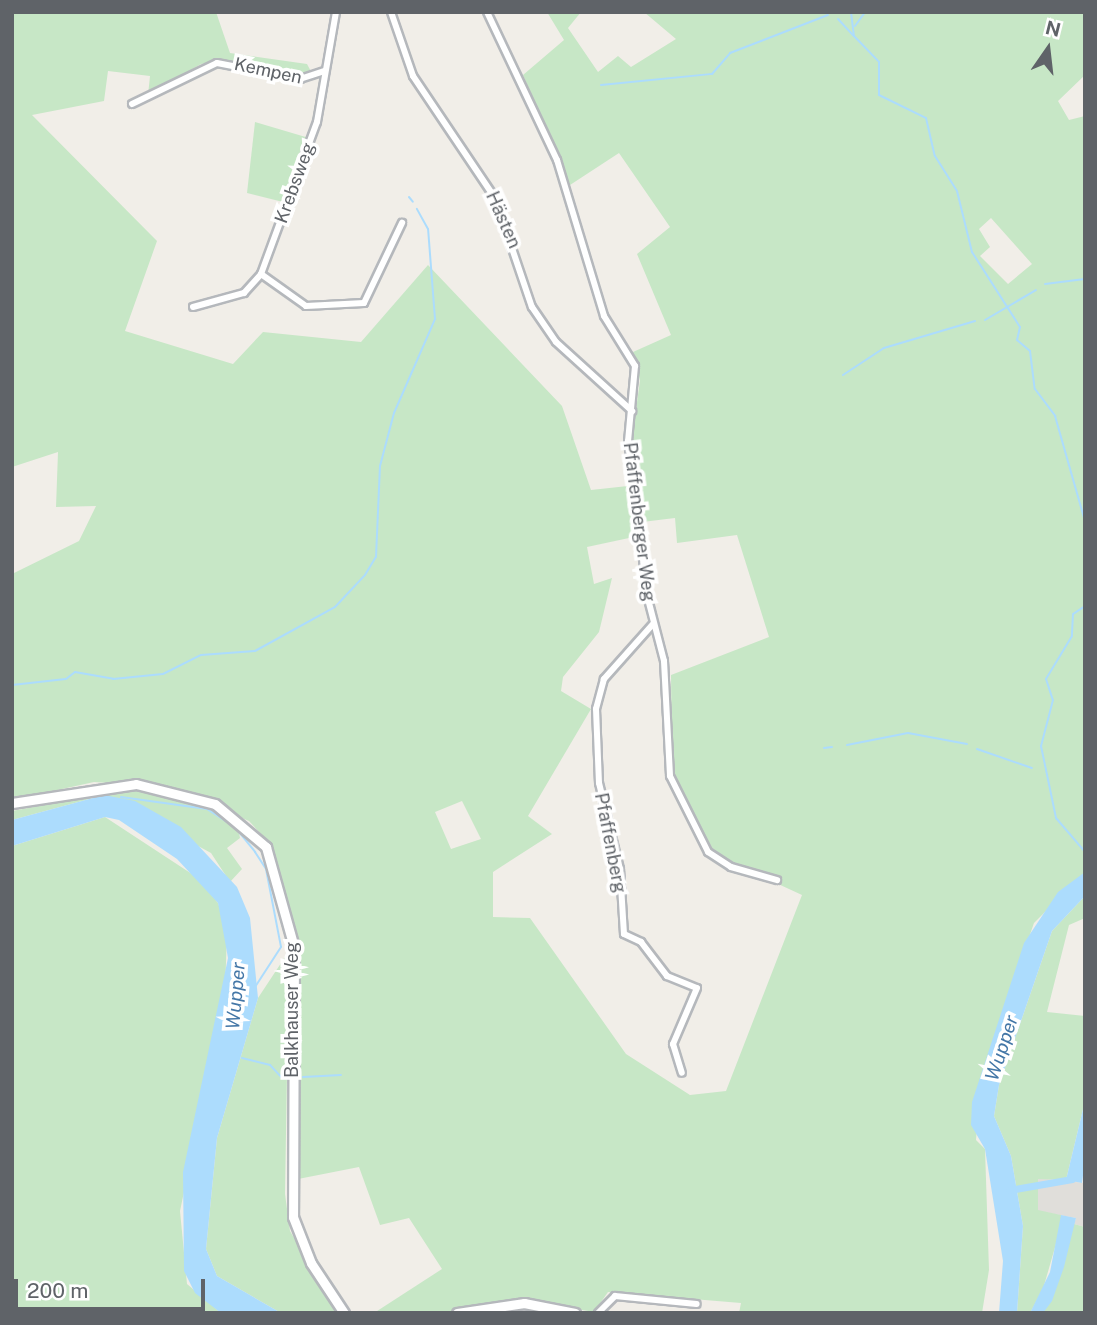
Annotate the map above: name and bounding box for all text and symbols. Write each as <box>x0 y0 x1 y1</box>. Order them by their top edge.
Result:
north arrow <box>1013 14 1083 84</box>
text: N <box>1043 16 1063 41</box>
street label: Kempen <box>232 53 304 89</box>
street label: Krebsweg <box>270 140 320 226</box>
street label: Hästen <box>481 188 525 252</box>
street label: Pfaffenberger Weg <box>618 441 660 603</box>
street label: Pfaffenberg <box>590 791 630 895</box>
street label: Balkhauser Weg <box>281 942 303 1078</box>
water label: Wupper <box>222 961 250 1031</box>
water label: Wupper <box>981 1012 1023 1084</box>
scale bar <box>18 1266 208 1310</box>
text: 200 m <box>27 1278 88 1303</box>

